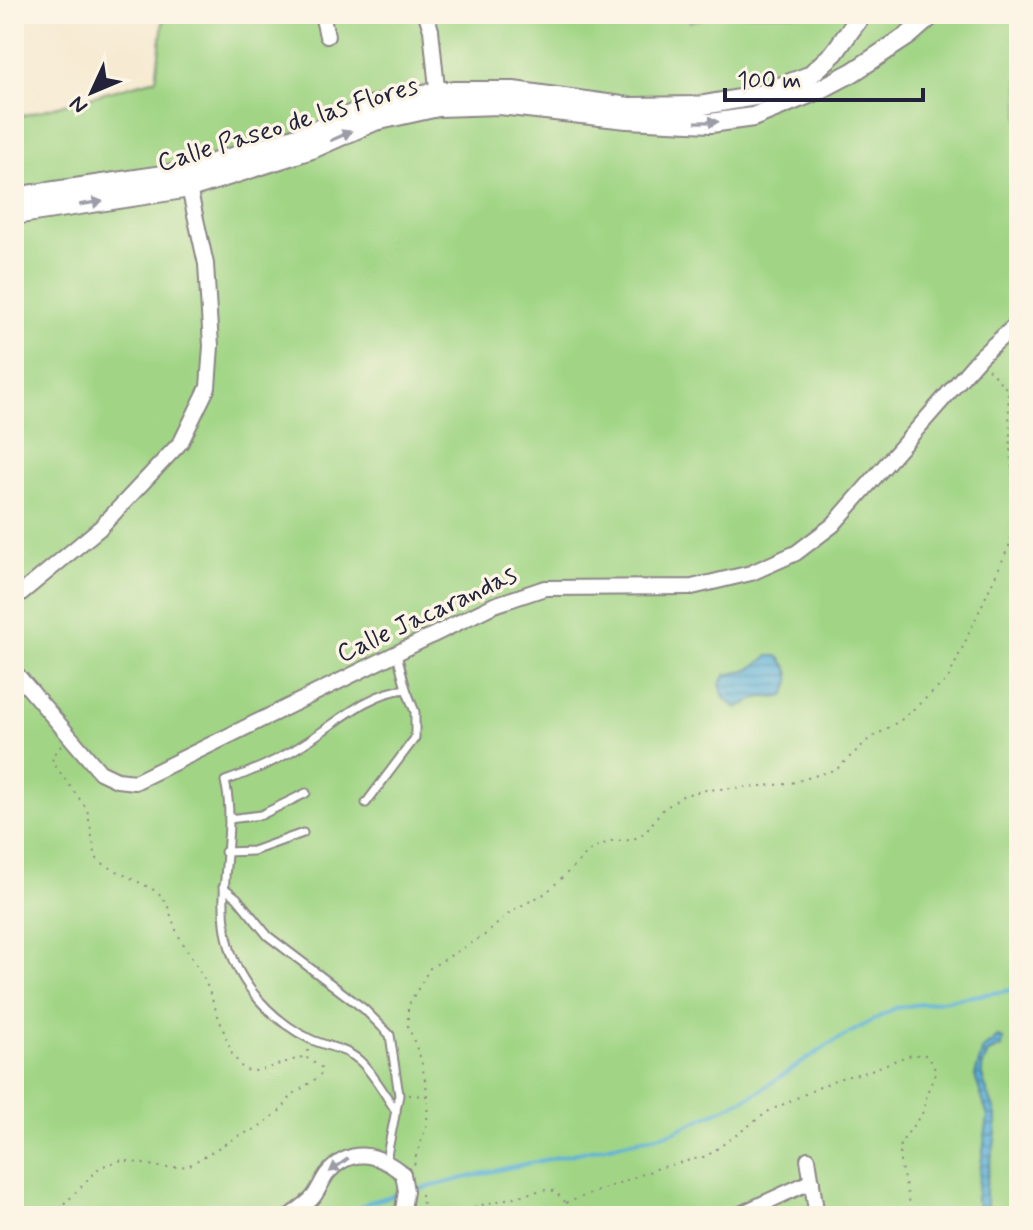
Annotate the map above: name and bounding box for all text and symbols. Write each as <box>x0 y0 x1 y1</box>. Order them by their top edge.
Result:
north arrow <box>52 52 132 132</box>
scale bar <box>725 52 923 102</box>
text: 100 m <box>737 66 801 97</box>
street label: Calle Paseo de las Flores <box>154 69 422 181</box>
text: N <box>64 90 94 120</box>
one-way arrow <box>695 116 720 128</box>
one-way arrow <box>329 129 353 143</box>
one-way arrow <box>79 196 104 209</box>
street label: Calle Jacarandas <box>331 558 523 672</box>
one-way arrow <box>328 1157 350 1173</box>

